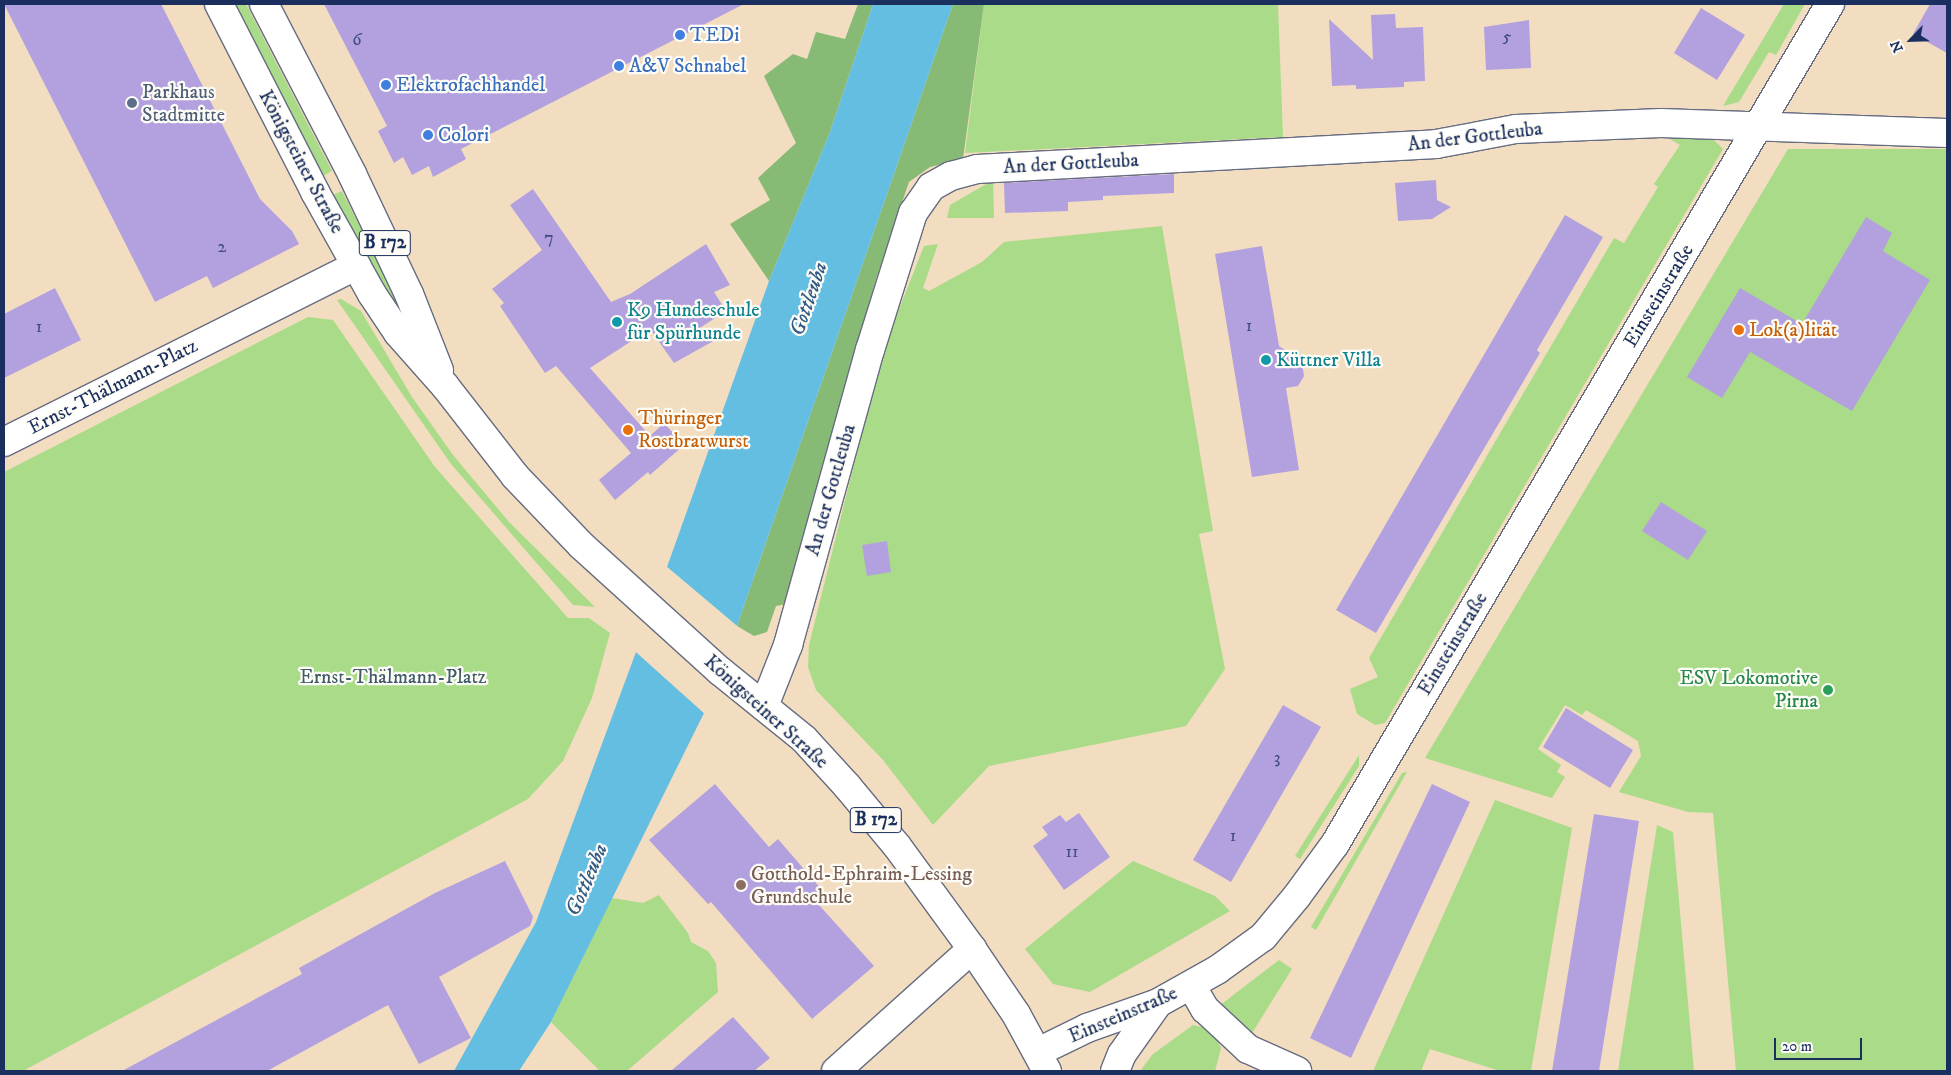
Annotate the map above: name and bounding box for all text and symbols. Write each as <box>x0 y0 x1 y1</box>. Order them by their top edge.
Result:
north arrow <box>1886 15 1936 65</box>
place label: TEDi <box>690 23 739 47</box>
house number: 5 <box>1503 26 1511 48</box>
house number: 6 <box>352 29 362 51</box>
marker: TEDi <box>674 29 686 41</box>
text: N <box>1887 37 1908 55</box>
place label: A&V Schnabel <box>629 54 746 78</box>
marker: A&V Schnabel <box>613 60 625 72</box>
place label: Elektrofachhandel <box>396 73 545 97</box>
marker: Elektrofachhandel <box>380 79 392 91</box>
place label: Parkhaus Stadtmitte <box>142 80 225 127</box>
street label: Königsteiner Straße <box>253 86 349 238</box>
marker: Parkhaus Stadtmitte <box>126 97 138 109</box>
street label: An der Gottleuba <box>1406 117 1544 157</box>
place label: Colori <box>438 123 489 147</box>
marker: Colori <box>422 129 434 141</box>
street label: An der Gottleuba <box>1003 148 1139 180</box>
road number: B 172 <box>359 227 411 260</box>
house number: 7 <box>544 227 554 249</box>
house number: 2 <box>218 236 226 258</box>
street label: Einsteinstraße <box>1619 240 1699 352</box>
water label: Gottleuba <box>785 259 833 339</box>
place label: K9 Hundeschule für Spürhunde <box>627 299 760 346</box>
house number: 1 <box>1246 315 1252 337</box>
house number: 1 <box>36 316 42 338</box>
marker: K9 Hundeschule für Spürhunde <box>611 316 623 328</box>
place label: Lok(a)lität <box>1749 318 1837 342</box>
marker: Lok(a)lität <box>1733 324 1745 336</box>
street label: Ernst-Thälmann-Platz <box>24 334 202 440</box>
place label: Küttner Villa <box>1276 348 1381 372</box>
marker: Küttner Villa <box>1260 354 1272 366</box>
place label: Thüringer Rostbratwurst <box>638 406 749 453</box>
street label: An der Gottleuba <box>801 421 861 559</box>
marker: Thüringer Rostbratwurst <box>622 424 634 436</box>
street label: Einsteinstraße <box>1413 588 1493 700</box>
street label: Königsteiner Straße <box>699 650 833 774</box>
park label: Ernst-Thälmann-Platz <box>299 665 487 689</box>
place label: ESV Lokomotive Pirna <box>1680 666 1818 713</box>
marker: ESV Lokomotive Pirna <box>1822 684 1834 696</box>
house number: 3 <box>1274 747 1280 769</box>
road number: B 172 <box>850 804 902 836</box>
house number: 1 <box>1230 825 1236 847</box>
water label: Gottleuba <box>561 840 613 920</box>
house number: 11 <box>1065 841 1079 863</box>
place label: Gotthold-Ephraim-Lessing Grundschule <box>751 862 972 909</box>
marker: Gotthold-Ephraim-Lessing Grundschule <box>735 879 747 891</box>
street label: Einsteinstraße <box>1065 981 1181 1049</box>
scale bar <box>1776 1028 1864 1060</box>
text: 20 m <box>1782 1037 1812 1056</box>

